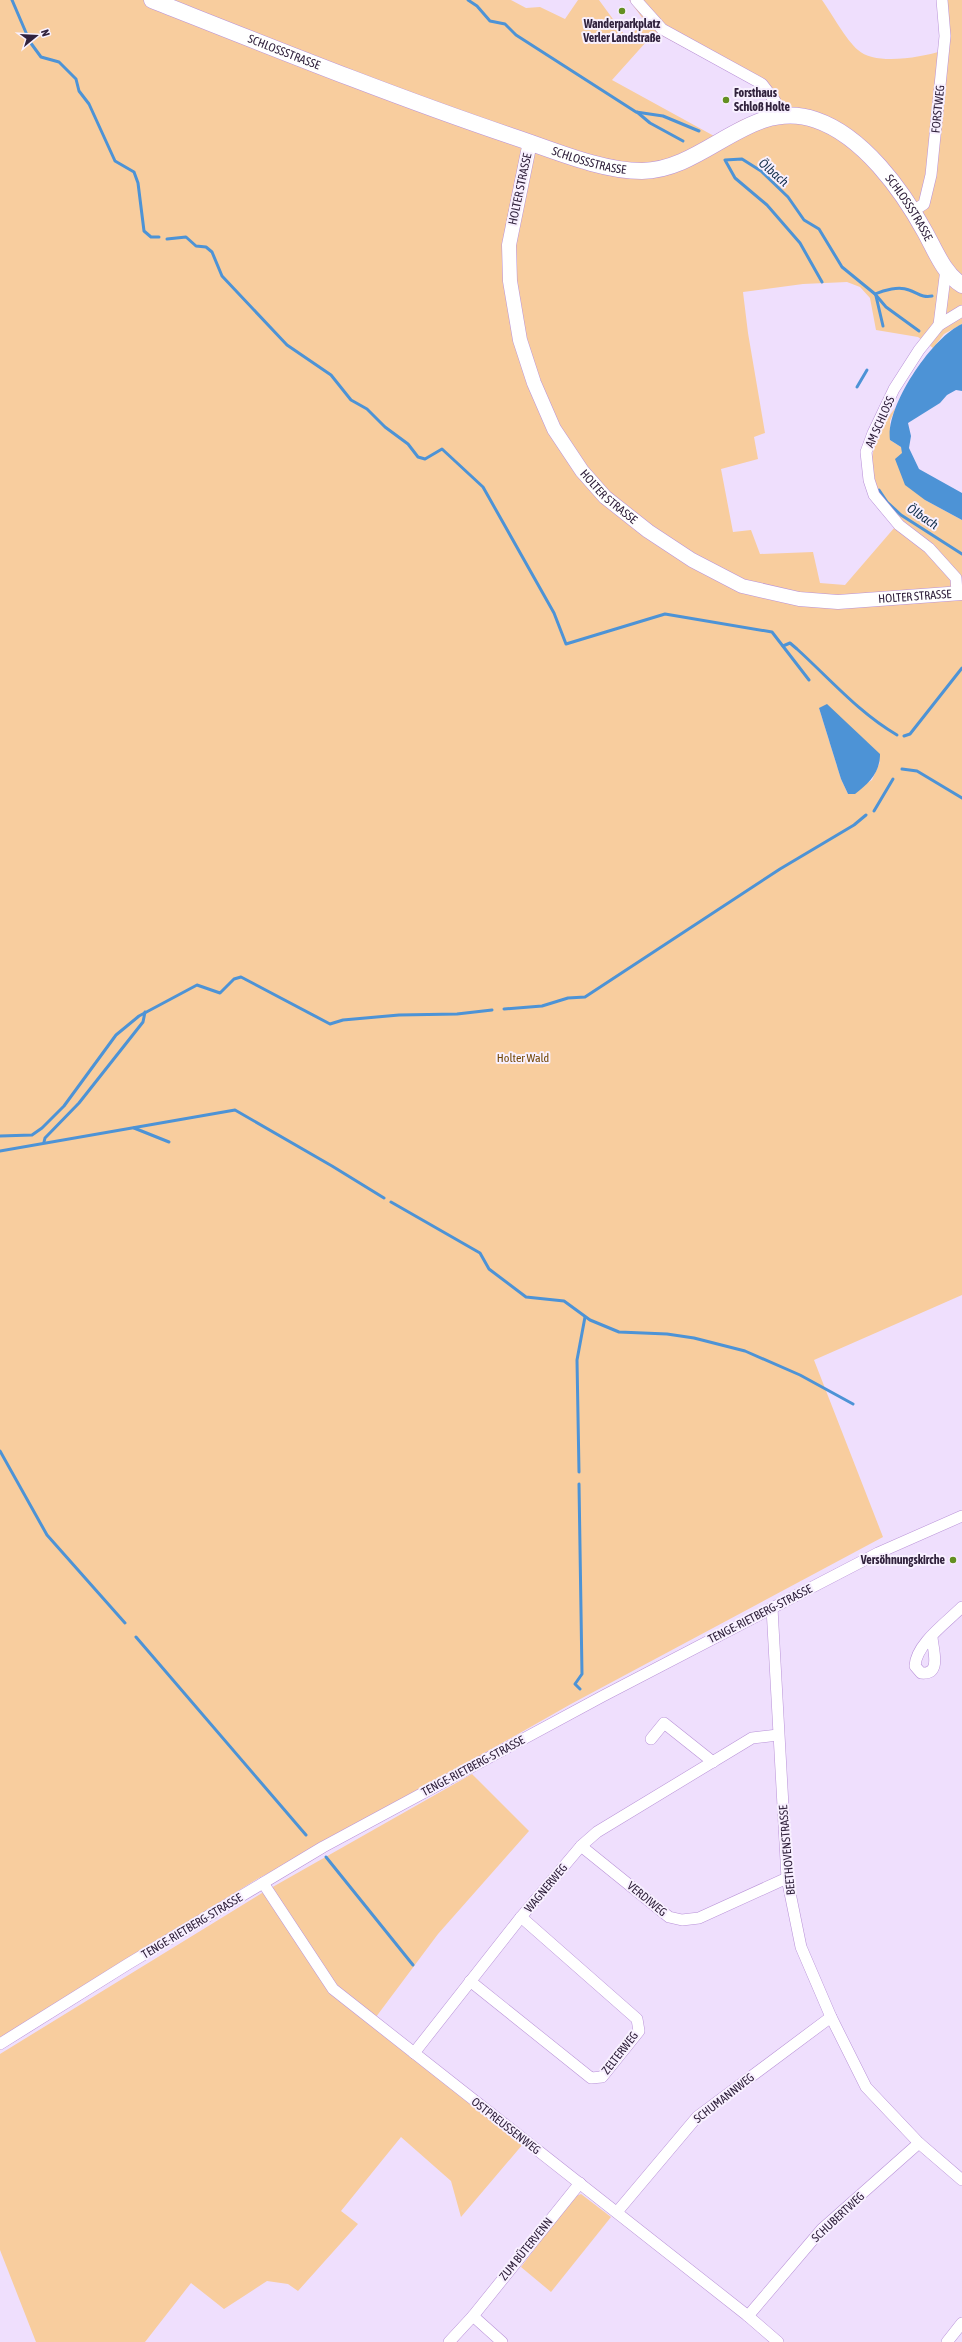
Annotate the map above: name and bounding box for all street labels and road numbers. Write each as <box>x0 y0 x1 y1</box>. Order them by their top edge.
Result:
street label: SCHLOSSSTRASSE <box>246 32 322 73</box>
street label: FORSTWEG <box>929 84 947 134</box>
street label: SCHLOSSSTRASSE <box>550 144 627 177</box>
street label: HOLTER STRASSE <box>506 152 534 226</box>
street label: SCHLOSSSTRASSE <box>882 172 935 243</box>
street label: AM SCHLOSS <box>863 394 897 450</box>
street label: HOLTER STRASSE <box>577 467 640 527</box>
street label: HOLTER STRASSE <box>878 587 952 606</box>
street label: TENGE-RIETBERG-STRASSE <box>706 1582 814 1646</box>
street label: TENGE-RIETBERG-STRASSE <box>419 1733 527 1799</box>
street label: BEETHOVENSTRASSE <box>776 1804 798 1896</box>
street label: WAGNERWEG <box>522 1861 570 1915</box>
street label: VERDIWEG <box>624 1879 670 1919</box>
street label: TENGE-RIETBERG-STRASSE <box>139 1890 245 1962</box>
street label: ZELTERWEG <box>599 2029 641 2077</box>
street label: SCHUMANNWEG <box>691 2070 757 2126</box>
street label: OSTPREUSSENWEG <box>469 2095 543 2157</box>
street label: SCHUBERTWEG <box>809 2189 867 2245</box>
street label: ZUM BÜTERVENN <box>497 2215 555 2283</box>

